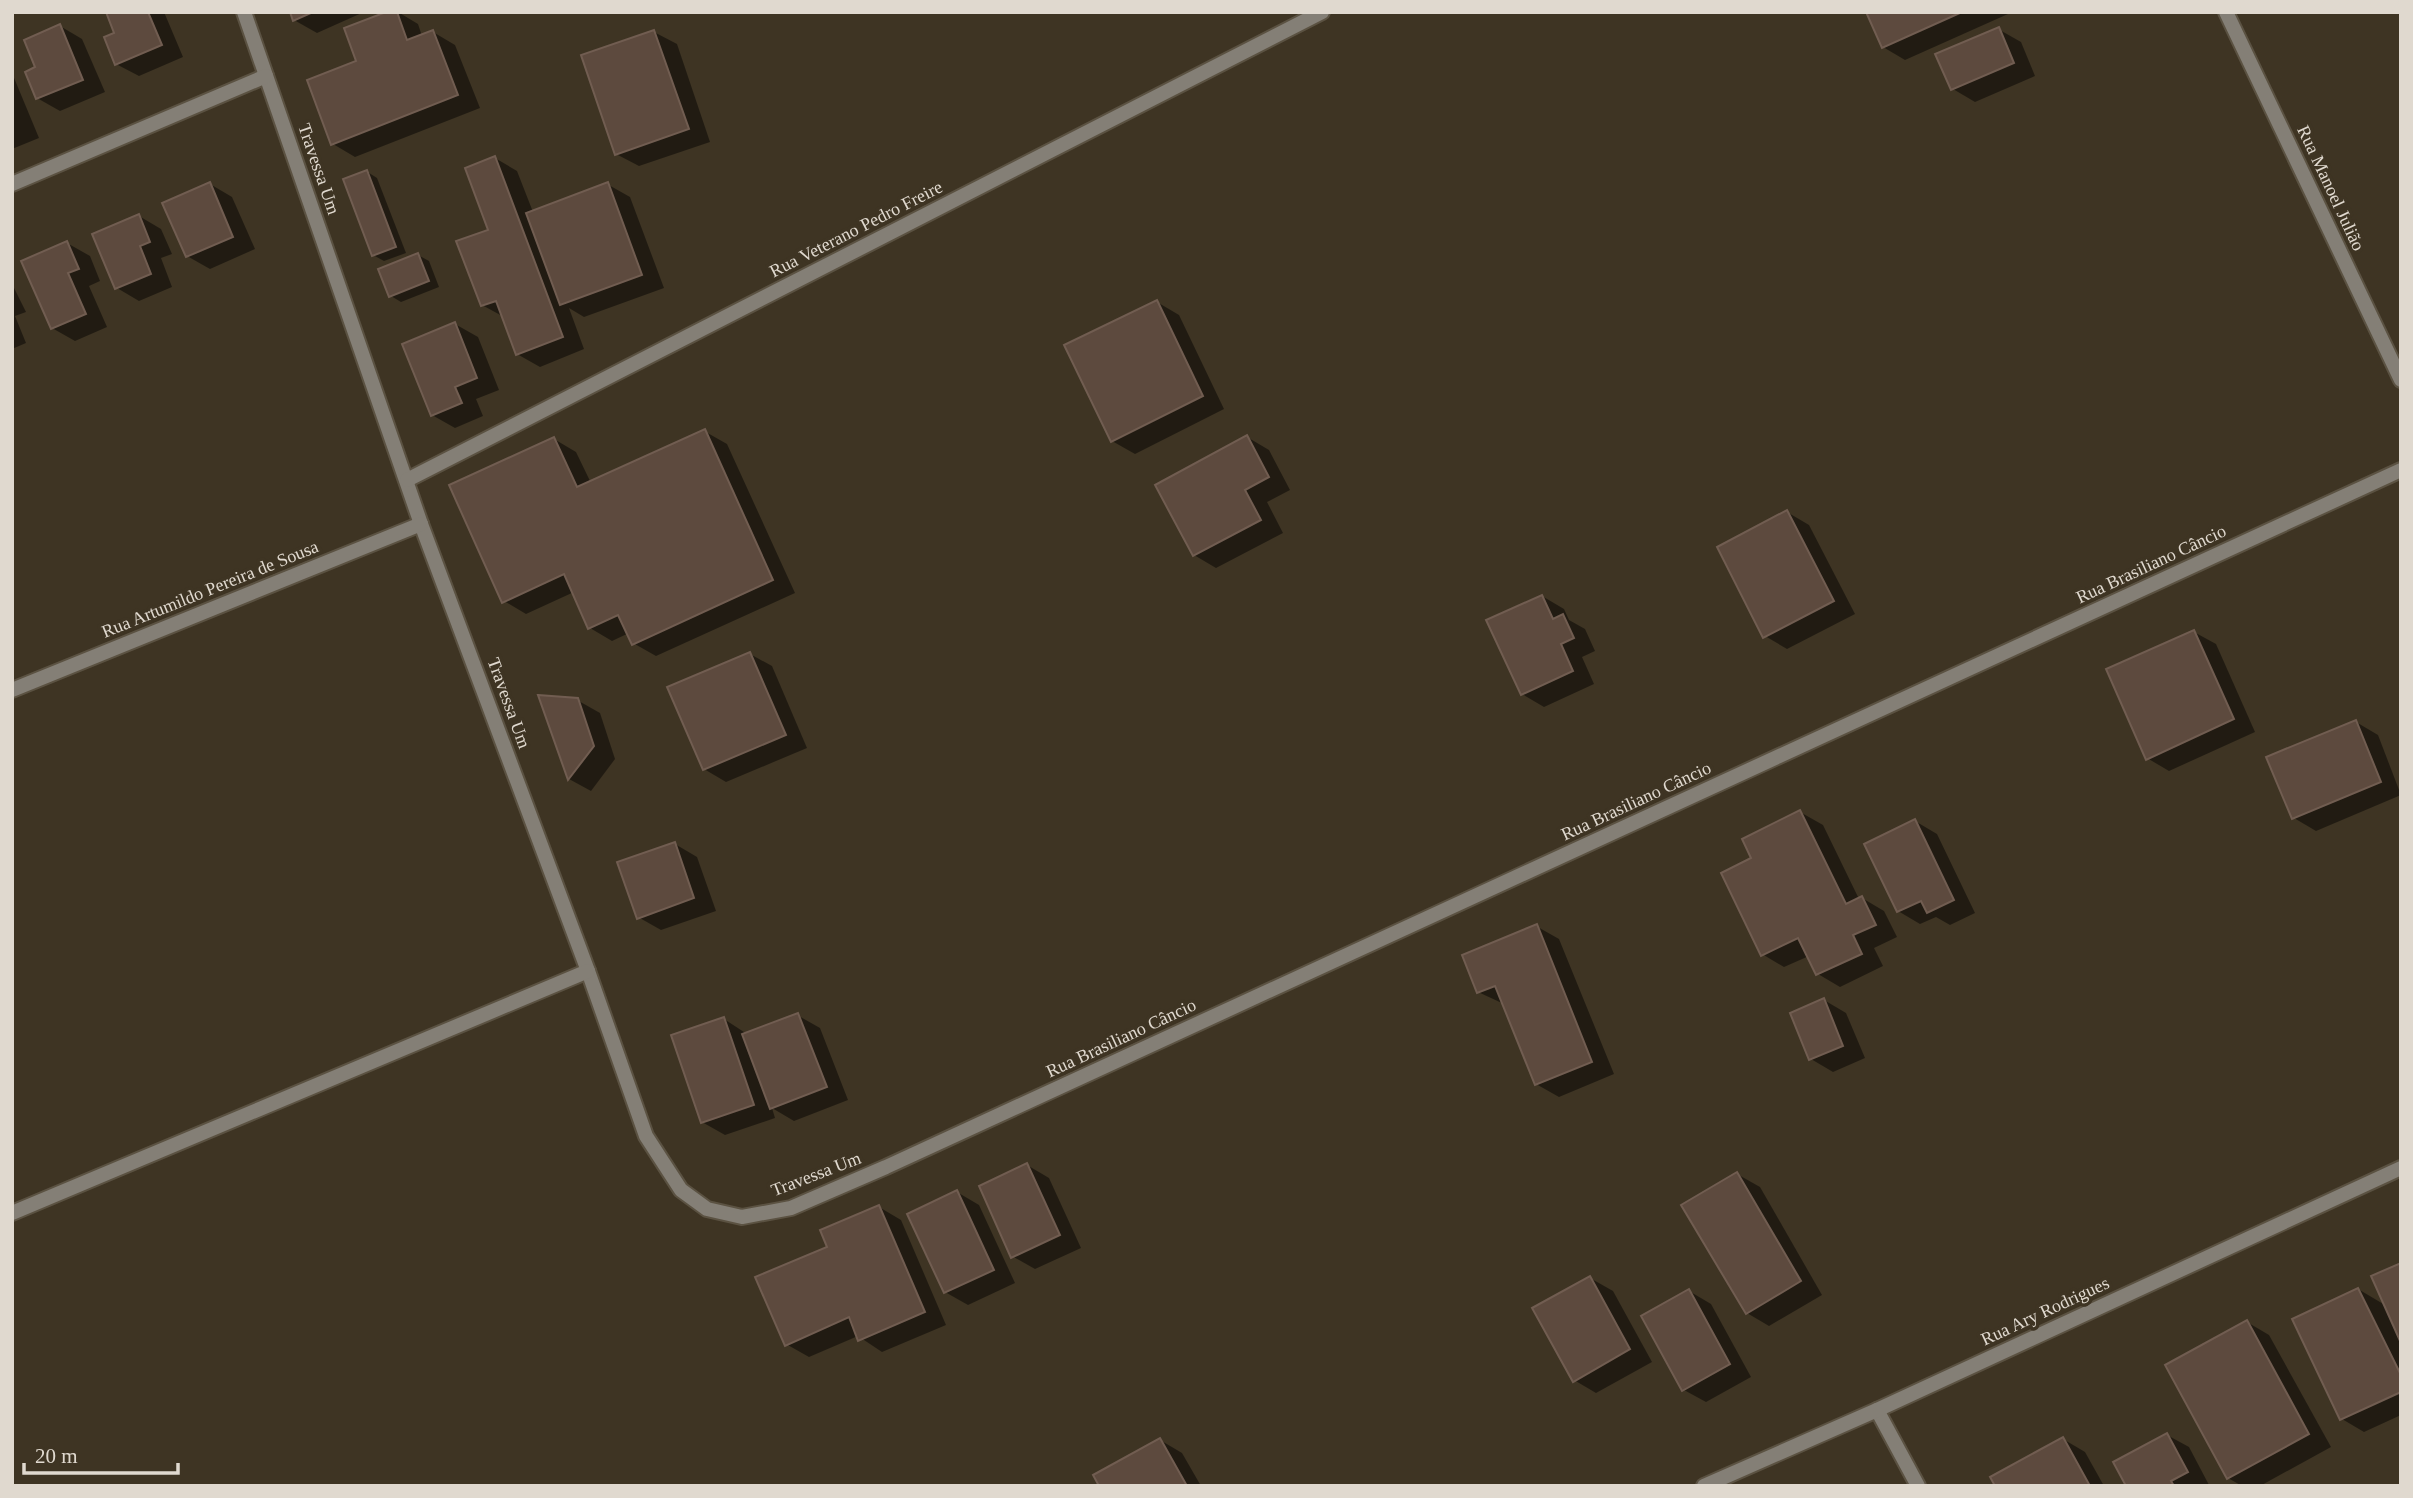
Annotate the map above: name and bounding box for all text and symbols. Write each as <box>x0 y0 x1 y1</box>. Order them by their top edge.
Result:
street label: Travessa Um <box>294 121 344 217</box>
street label: Rua Manoel Julião <box>2293 122 2369 254</box>
street label: Rua Veterano Pedro Freire <box>766 177 946 281</box>
street label: Rua Brasiliano Câncio <box>2073 521 2229 607</box>
street label: Rua Artumildo Pereira de Sousa <box>99 536 321 642</box>
street label: Travessa Um <box>483 655 535 751</box>
street label: Rua Brasiliano Câncio <box>1558 758 1714 844</box>
street label: Rua Brasiliano Câncio <box>1043 995 1199 1081</box>
street label: Travessa Um <box>768 1148 864 1200</box>
street label: Rua Ary Rodrigues <box>1978 1273 2112 1349</box>
scale bar <box>24 1432 178 1476</box>
text: 20 m <box>35 1444 78 1468</box>

